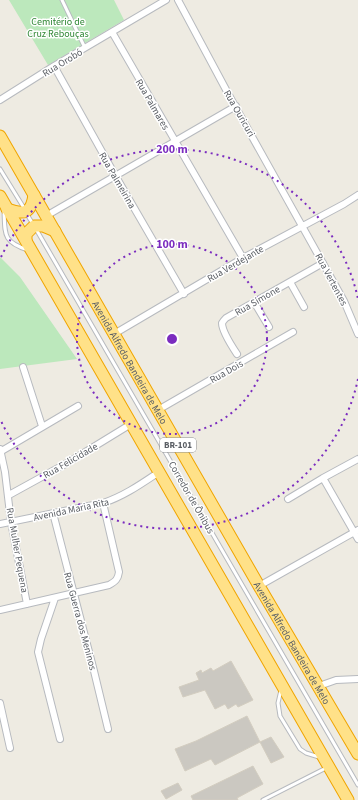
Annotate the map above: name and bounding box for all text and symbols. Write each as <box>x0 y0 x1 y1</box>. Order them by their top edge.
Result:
park label: Cemitério de Cruz Rebouças <box>27 15 89 41</box>
street label: Rua Orobó <box>40 45 85 80</box>
street label: Rua Palmares <box>132 76 172 133</box>
street label: Rua Ouricuri <box>220 87 258 140</box>
text: 200 m <box>156 141 188 158</box>
street label: Rua Palmeirina <box>95 150 139 211</box>
text: 100 m <box>156 236 188 253</box>
street label: Rua Verdejante <box>205 242 266 286</box>
street label: Rua Vertentes <box>311 251 351 308</box>
street label: Rua Simone <box>232 282 283 319</box>
street label: Avenida Alfredo Bandeira de Melo <box>88 298 170 427</box>
centre of rings <box>165 332 179 346</box>
street label: Rua Dois <box>207 357 246 387</box>
road number: BR-101 <box>160 438 196 452</box>
street label: Rua Felicidade <box>41 440 100 482</box>
street label: Corredor de Ônibus <box>165 459 218 536</box>
street label: Avenida Maria Rita <box>32 495 110 525</box>
street label: Rua Mulher Pequena <box>3 507 31 594</box>
street label: Rua Guerra dos Meninos <box>60 571 100 672</box>
street label: Avenida Alfredo Bandeira de Melo <box>250 579 333 707</box>

